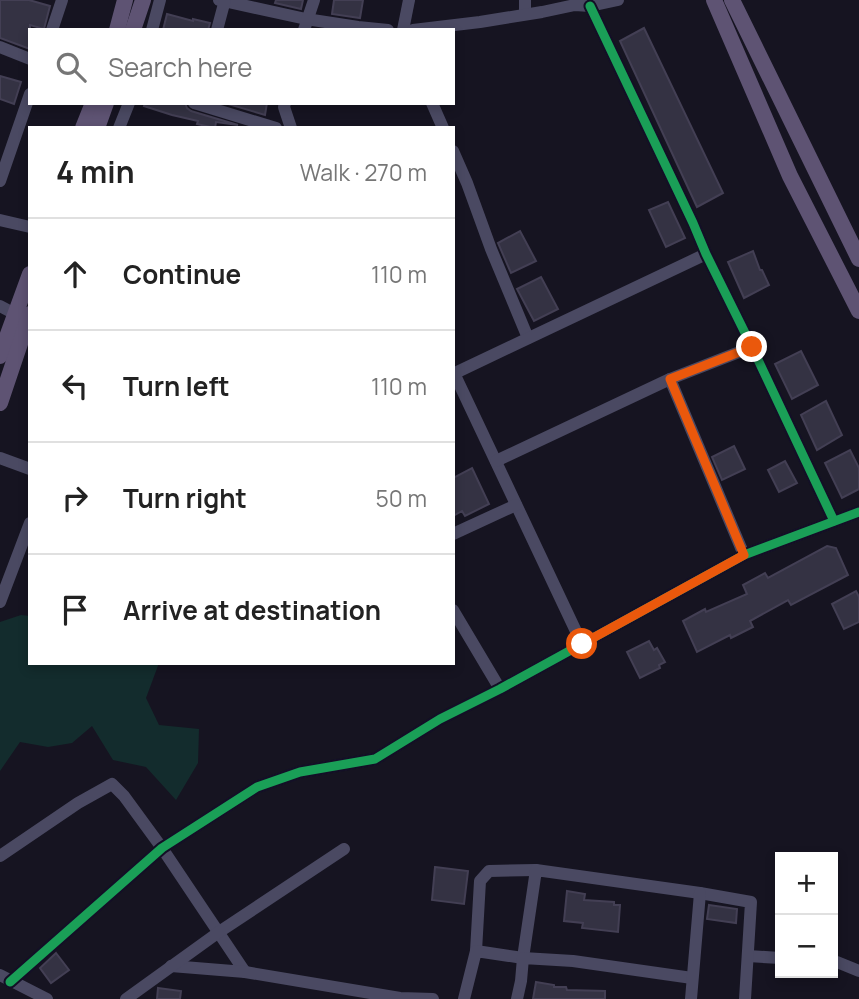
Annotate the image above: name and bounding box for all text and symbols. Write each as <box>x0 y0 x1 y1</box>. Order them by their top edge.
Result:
search box <box>28 28 455 105</box>
icon: search <box>52 48 90 86</box>
text: Search here <box>108 49 253 85</box>
text: 4 min <box>56 151 134 192</box>
text: Walk · 270 m <box>300 156 427 188</box>
icon: ahead <box>56 255 94 293</box>
text: Continue <box>123 256 241 292</box>
text: 110 m <box>371 258 427 290</box>
route end <box>736 331 767 362</box>
icon: left <box>56 367 94 405</box>
text: Turn left <box>123 368 230 404</box>
text: 110 m <box>371 370 427 402</box>
icon: right <box>56 479 94 517</box>
text: Turn right <box>123 480 247 516</box>
text: 50 m <box>376 482 427 514</box>
icon: arrive <box>56 591 94 629</box>
text: Arrive at destination <box>123 592 381 628</box>
route start <box>566 628 597 659</box>
map controls <box>775 852 838 978</box>
button: + <box>775 852 838 915</box>
button: − <box>775 915 838 978</box>

